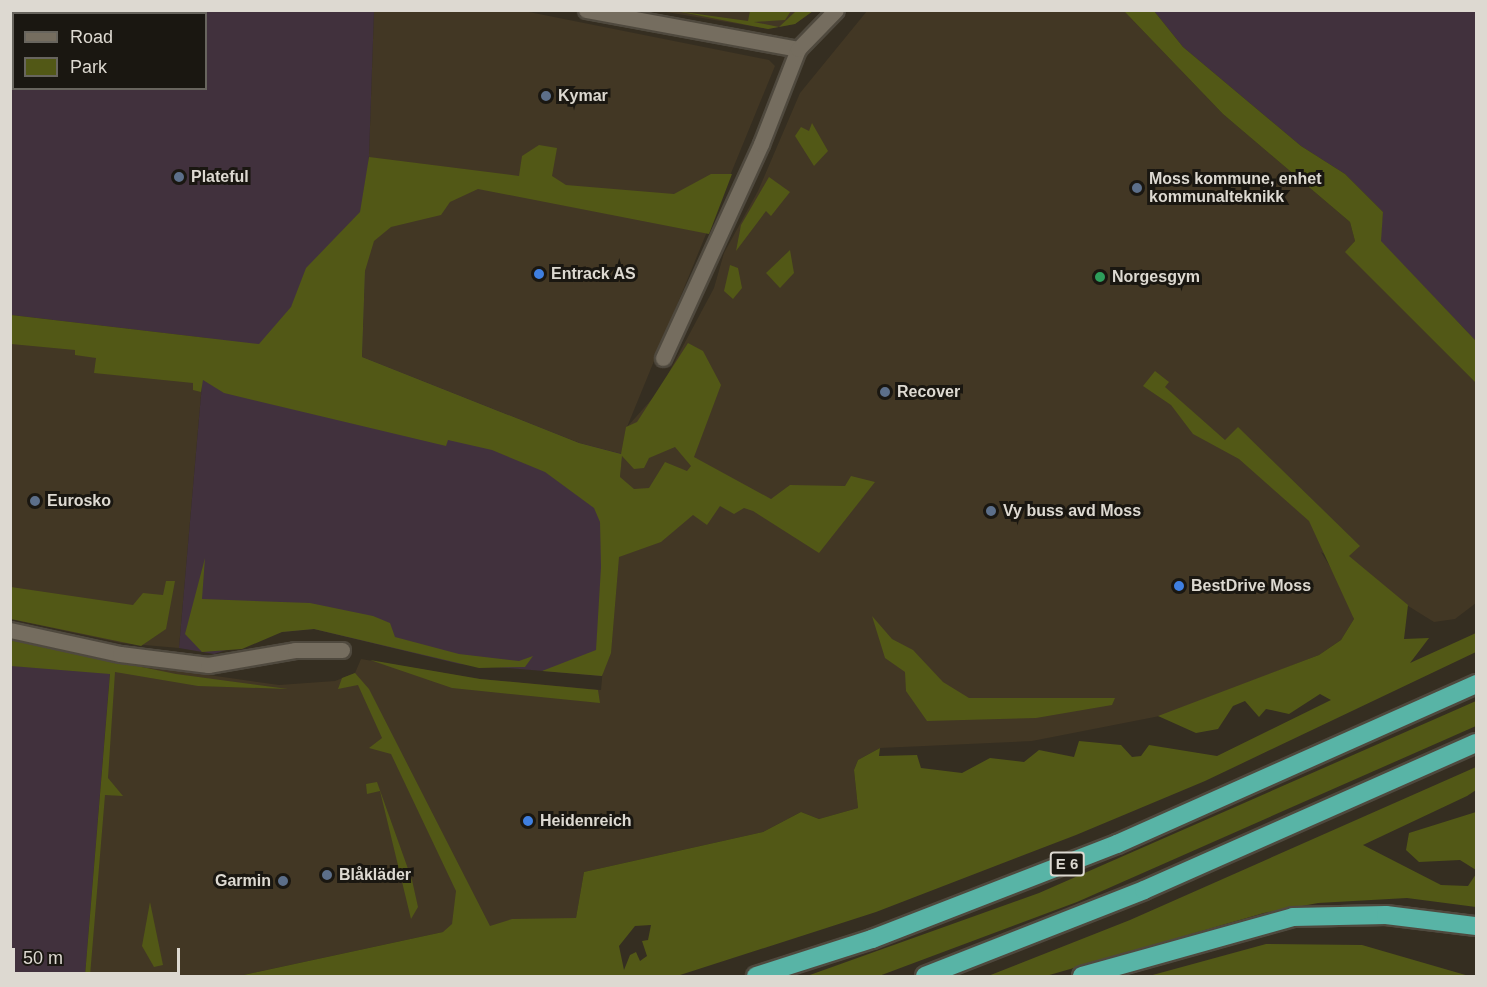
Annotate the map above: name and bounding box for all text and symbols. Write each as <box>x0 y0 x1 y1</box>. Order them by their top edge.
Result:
legend <box>12 12 207 90</box>
text: Road <box>70 27 113 47</box>
text: Park <box>70 57 107 77</box>
place label: Kymar <box>558 86 608 106</box>
marker: Kymar <box>539 89 553 103</box>
place label: Plateful <box>191 167 249 187</box>
place label: Moss kommune, enhet kommunalteknikk <box>1149 169 1321 207</box>
marker: Plateful <box>172 170 186 184</box>
marker: Moss kommune, enhet kommunalteknikk <box>1130 181 1144 195</box>
place label: Entrack AS <box>551 264 636 284</box>
marker: Entrack AS <box>532 267 546 281</box>
place label: Norgesgym <box>1112 267 1200 287</box>
marker: Norgesgym <box>1093 270 1107 284</box>
place label: Recover <box>897 382 960 402</box>
marker: Recover <box>878 385 892 399</box>
place label: Eurosko <box>47 491 111 511</box>
marker: Eurosko <box>28 494 42 508</box>
place label: Vy buss avd Moss <box>1003 501 1141 521</box>
marker: Vy buss avd Moss <box>984 504 998 518</box>
place label: BestDrive Moss <box>1191 576 1311 596</box>
marker: BestDrive Moss <box>1172 579 1186 593</box>
place label: Heidenreich <box>540 811 632 831</box>
marker: Heidenreich <box>521 814 535 828</box>
road number: E 6 <box>1049 852 1085 876</box>
place label: Blåkläder <box>339 865 411 885</box>
marker: Blåkläder <box>320 868 334 882</box>
place label: Garmin <box>215 871 271 891</box>
marker: Garmin <box>276 874 290 888</box>
scale bar <box>15 936 183 974</box>
text: 50 m <box>23 948 63 968</box>

